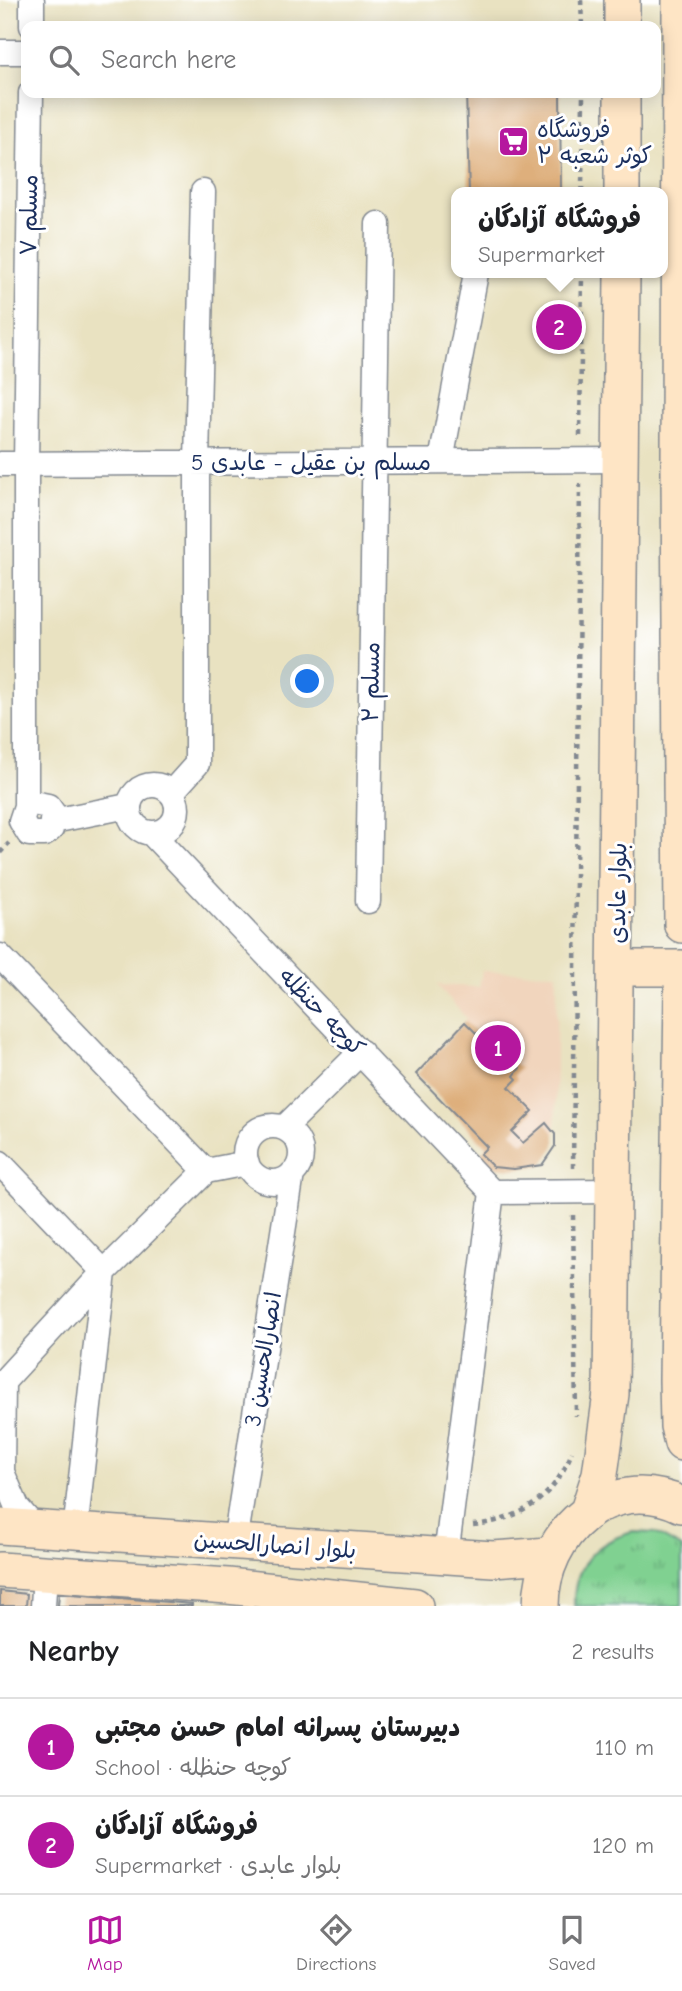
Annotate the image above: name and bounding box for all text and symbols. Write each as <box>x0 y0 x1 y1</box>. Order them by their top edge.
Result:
search box <box>21 21 661 98</box>
icon: search <box>45 41 83 79</box>
text: Search here <box>101 45 236 75</box>
place label: فروشگاه کوثر شعبه ۲ <box>537 116 652 169</box>
supermarket icon: فروشگاه کوثر شعبه ۲ <box>497 125 531 159</box>
street label: مسلم ۷ <box>15 174 47 256</box>
popup <box>451 187 668 278</box>
text: فروشگاه آزادگان <box>478 204 641 234</box>
text: Supermarket <box>478 241 604 268</box>
pin: 2 <box>536 301 582 353</box>
street label: مسلم بن عقیل - عابدی 5 <box>191 449 431 480</box>
street label: مسلم ۲ <box>357 641 389 723</box>
your location <box>290 664 324 698</box>
street label: بلوار عابدی <box>604 842 632 944</box>
street label: کوچه حنظله <box>274 962 371 1062</box>
pin: 1 <box>475 1022 521 1074</box>
street label: انصارالحسین 3 <box>239 1290 287 1428</box>
street label: بلوار انصارالحسین <box>193 1526 357 1564</box>
text: Nearby <box>28 1634 119 1669</box>
text: 2 results <box>572 1638 654 1665</box>
text: دبیرستان پسرانه امام حسن مجتبی <box>95 1713 460 1743</box>
text: 1 <box>46 1734 56 1761</box>
text: 110 m <box>595 1734 654 1761</box>
text: School · کوچه حنظله <box>95 1754 291 1781</box>
text: فروشگاه آزادگان <box>95 1811 258 1841</box>
text: 2 <box>45 1832 57 1859</box>
text: 120 m <box>592 1832 654 1859</box>
text: Supermarket · بلوار عابدی <box>95 1852 342 1879</box>
tab: Map <box>86 1911 124 1975</box>
tab: Directions <box>296 1911 376 1975</box>
tab: Saved <box>549 1911 596 1975</box>

